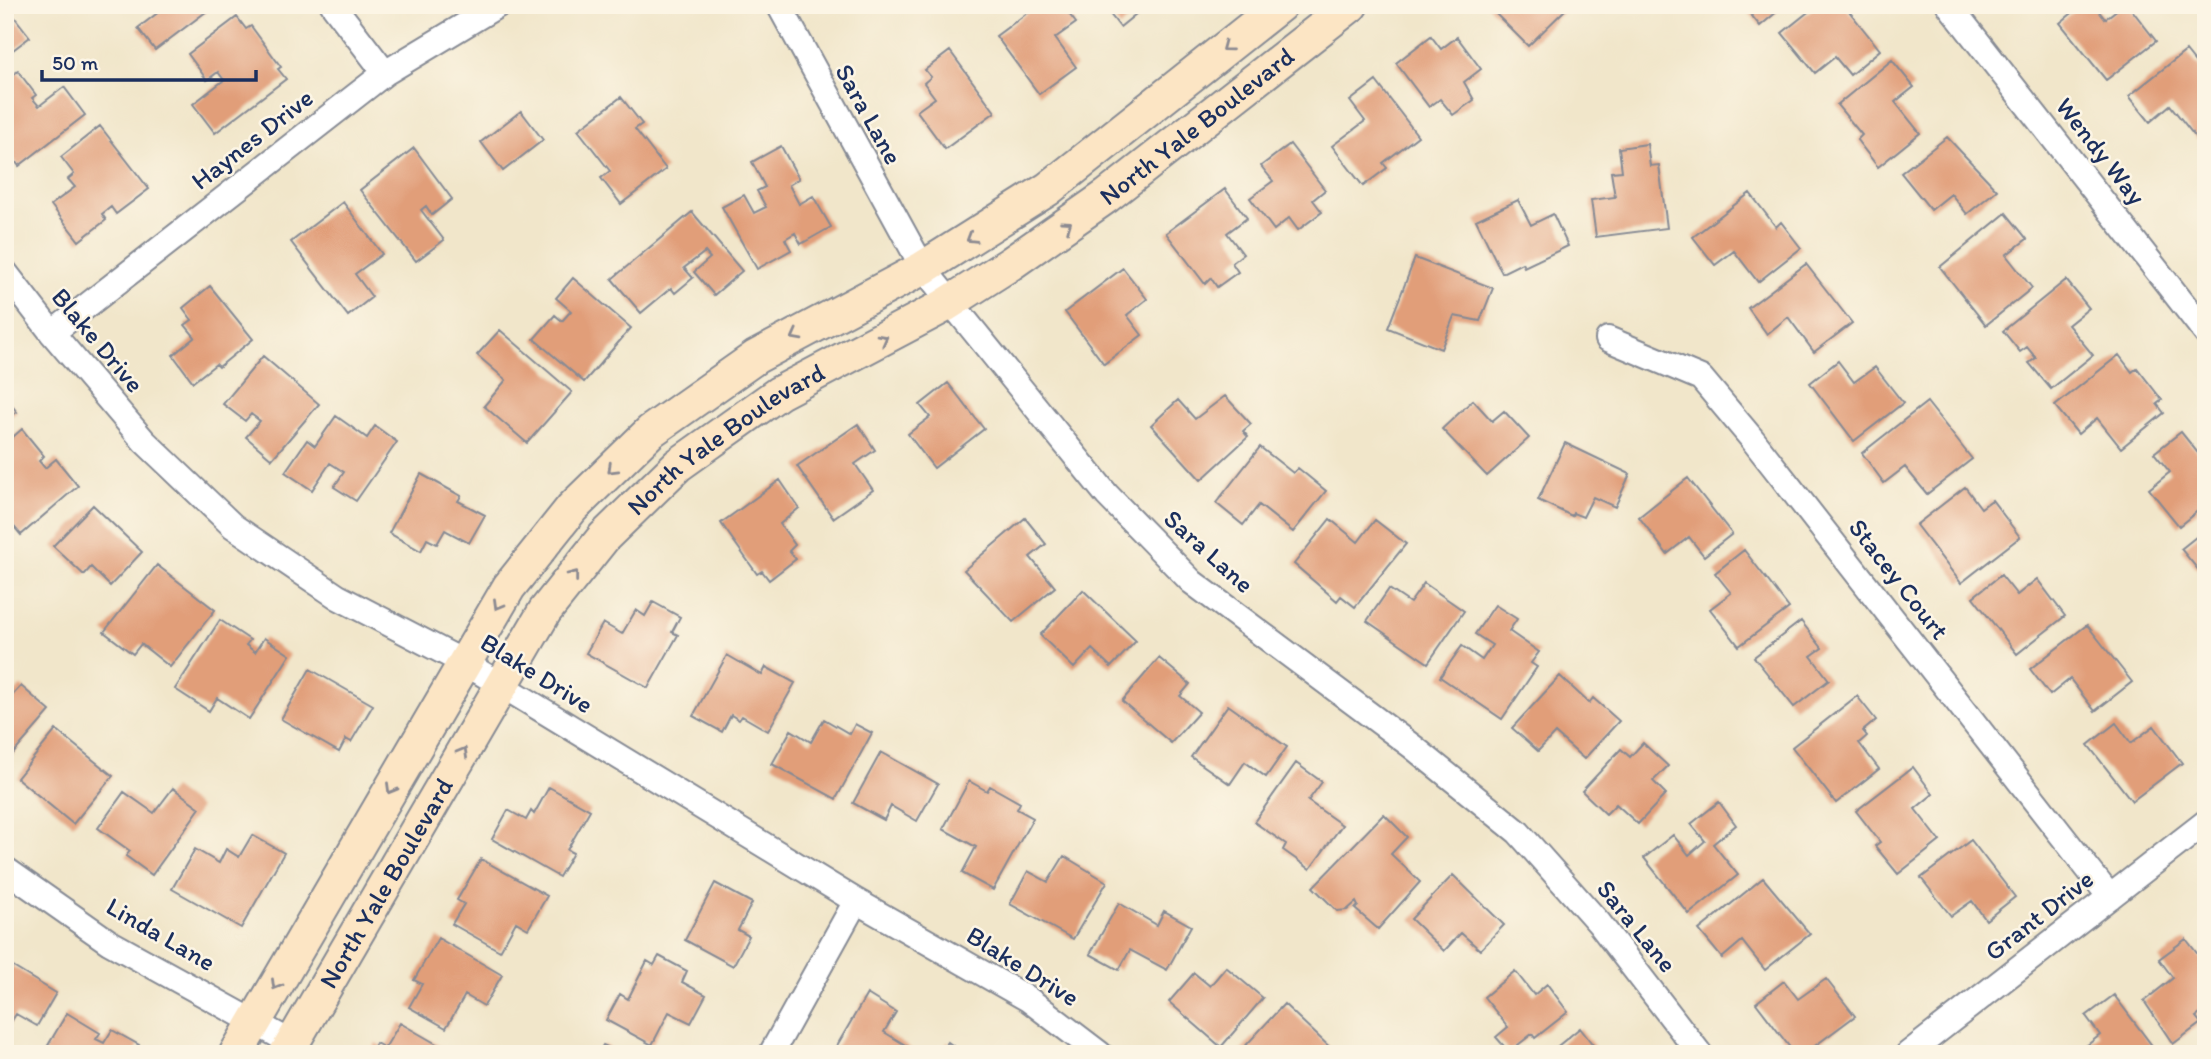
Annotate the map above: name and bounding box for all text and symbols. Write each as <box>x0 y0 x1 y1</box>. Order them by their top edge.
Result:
scale bar <box>42 38 256 82</box>
one-way arrow <box>1221 38 1233 51</box>
street label: North Yale Boulevard <box>1093 40 1300 212</box>
text: 50 m <box>52 50 99 75</box>
street label: Sara Lane <box>828 58 910 170</box>
street label: Haynes Drive <box>185 81 319 197</box>
street label: Wendy Way <box>2049 91 2153 211</box>
one-way arrow <box>1059 220 1072 233</box>
one-way arrow <box>965 229 978 242</box>
street label: Blake Drive <box>45 281 151 399</box>
one-way arrow <box>791 327 803 341</box>
one-way arrow <box>876 333 888 347</box>
street label: North Yale Boulevard <box>620 356 830 522</box>
one-way arrow <box>608 460 621 473</box>
street label: Sara Lane <box>1157 502 1261 600</box>
street label: Stacey Court <box>1842 512 1956 646</box>
one-way arrow <box>566 570 579 582</box>
one-way arrow <box>494 598 507 611</box>
street label: Blake Drive <box>475 626 599 720</box>
one-way arrow <box>455 746 468 759</box>
street label: North Yale Boulevard <box>312 772 460 994</box>
one-way arrow <box>386 781 399 794</box>
street label: Grant Drive <box>1978 863 2100 967</box>
street label: Sara Lane <box>1590 873 1684 979</box>
street label: Linda Lane <box>101 890 221 978</box>
street label: Blake Drive <box>961 919 1085 1013</box>
one-way arrow <box>271 978 284 991</box>

